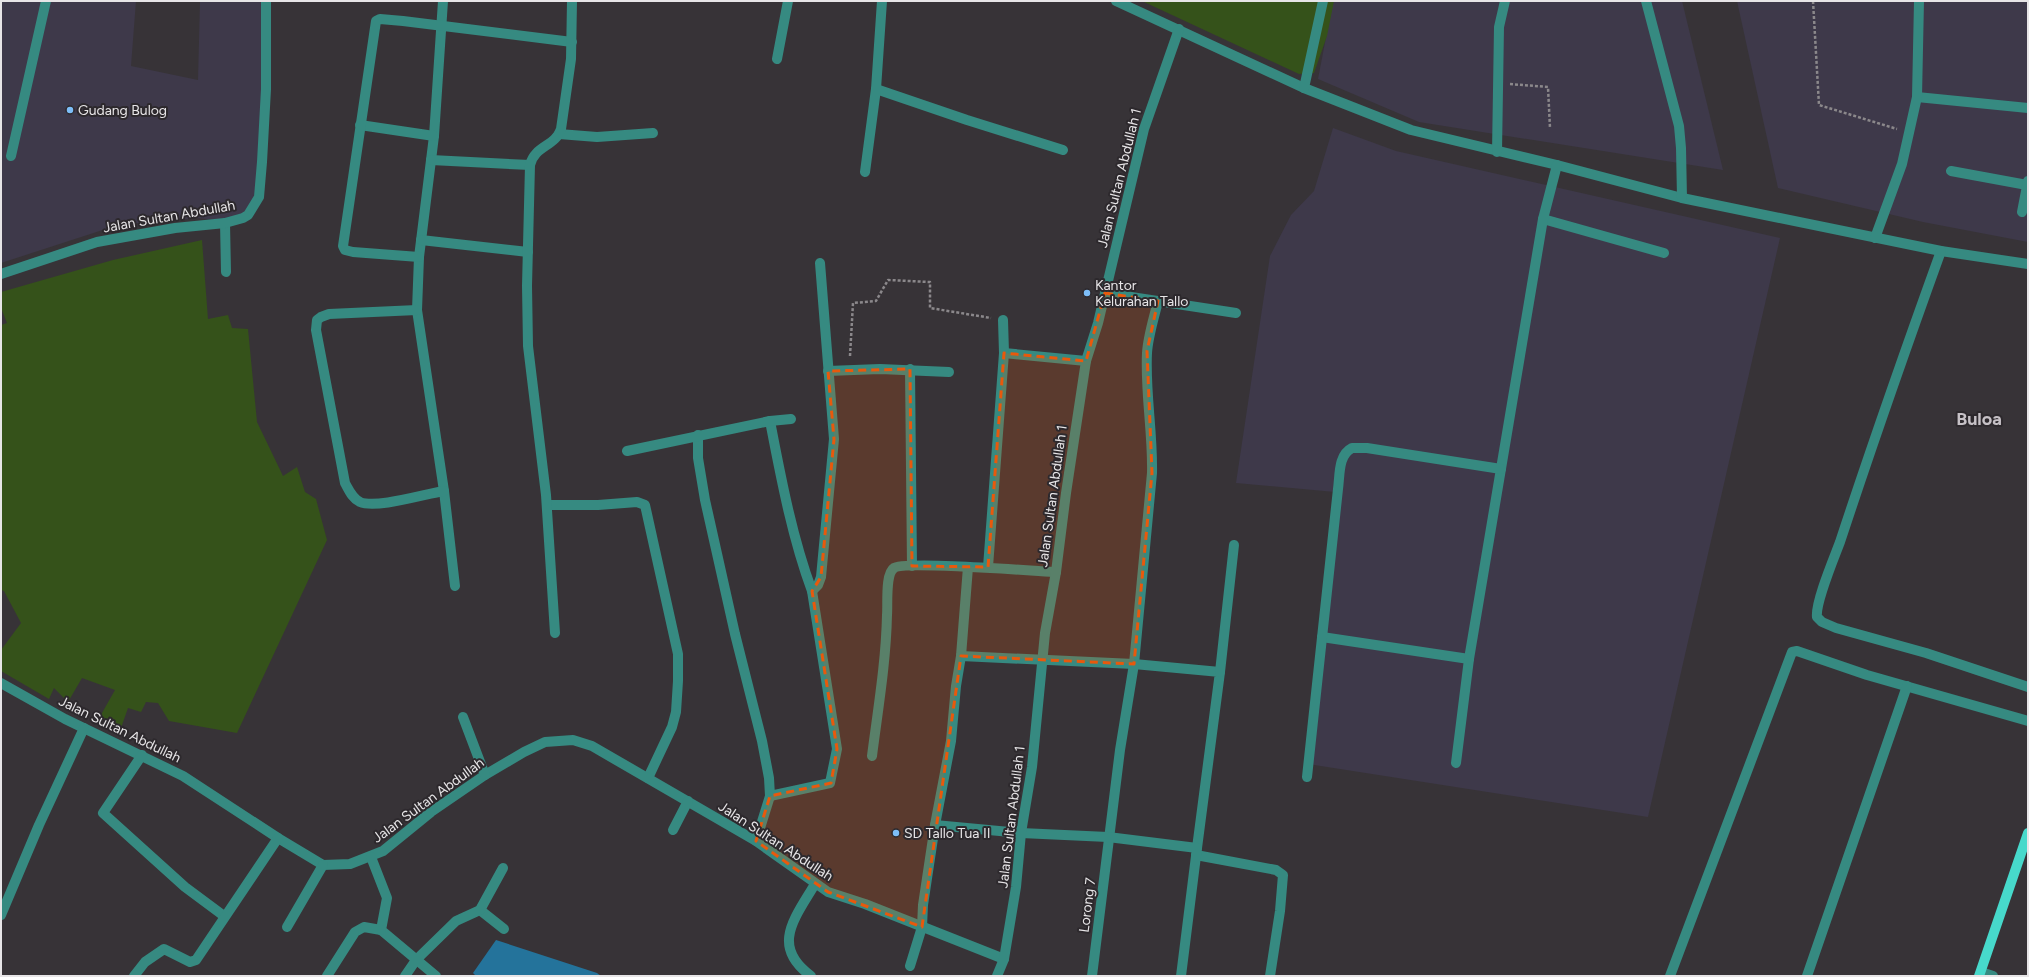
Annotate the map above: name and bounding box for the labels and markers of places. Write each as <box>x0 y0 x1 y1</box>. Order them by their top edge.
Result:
place label: Gudang Bulog <box>78 102 167 119</box>
marker: Gudang Bulog <box>65 105 75 115</box>
place label: Kantor Kelurahan Tallo <box>1095 277 1188 310</box>
marker: Kantor Kelurahan Tallo <box>1082 288 1092 298</box>
place label: SD Tallo Tua II <box>904 825 991 842</box>
marker: SD Tallo Tua II <box>891 828 901 838</box>

